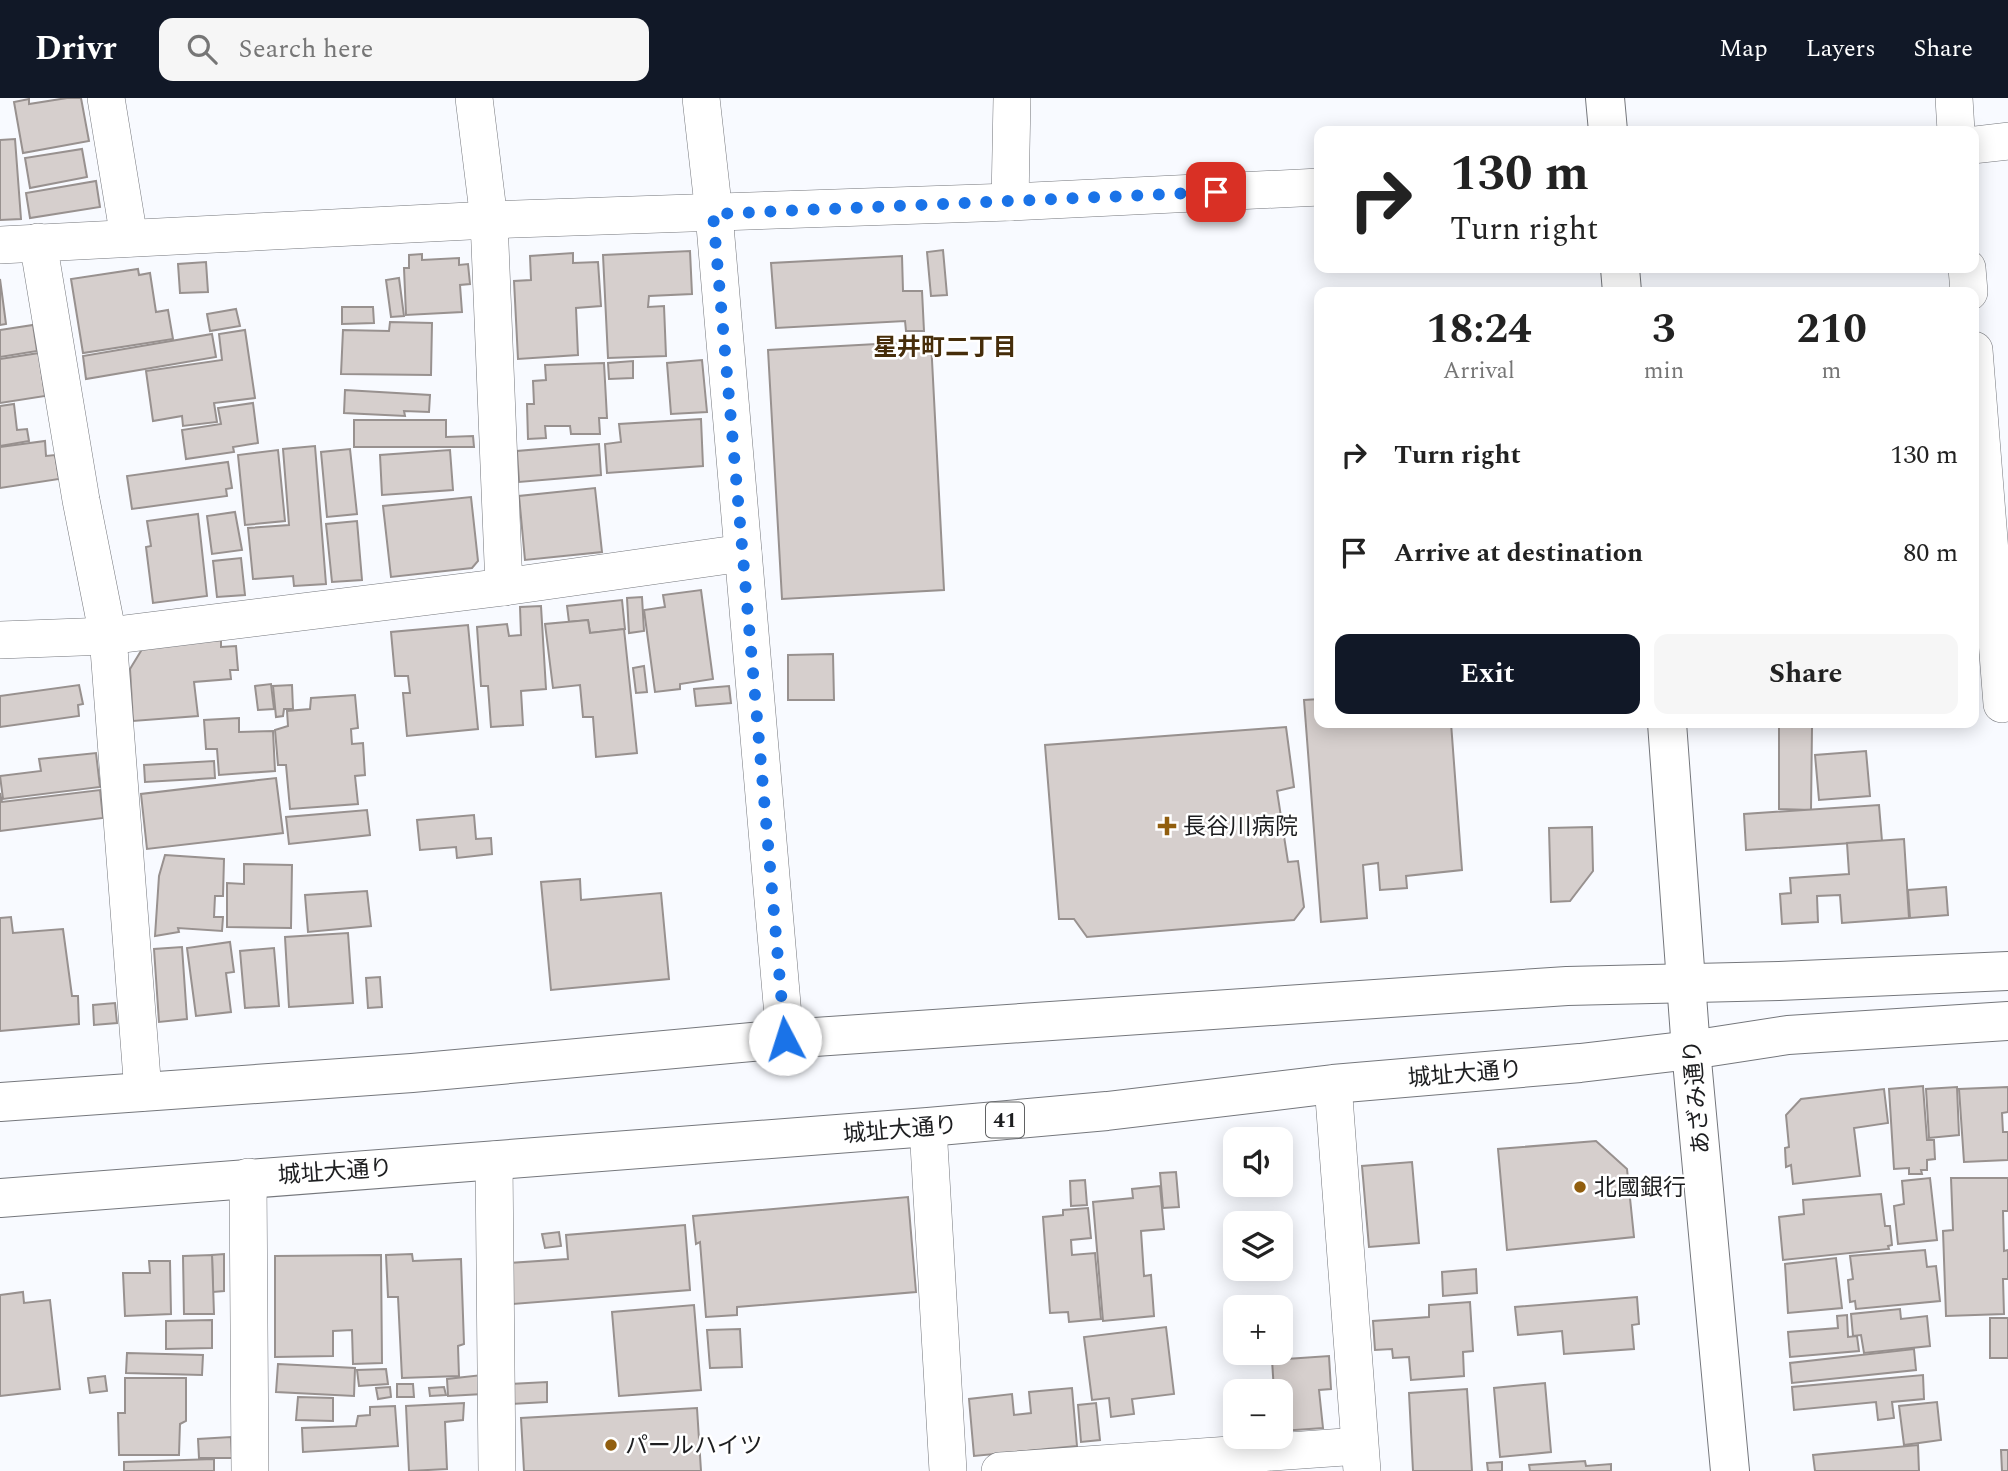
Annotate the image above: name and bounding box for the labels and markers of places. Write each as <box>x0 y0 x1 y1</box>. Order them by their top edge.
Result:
pin <box>1186 162 1246 222</box>
place label: 長谷川病院 <box>1183 810 1298 845</box>
marker: 長谷川病院 <box>1157 816 1177 836</box>
place label: 北國銀行 <box>1594 1171 1686 1206</box>
marker: 北國銀行 <box>1572 1179 1588 1195</box>
place label: パールハイツ <box>625 1429 763 1464</box>
marker: パールハイツ <box>603 1437 619 1453</box>

